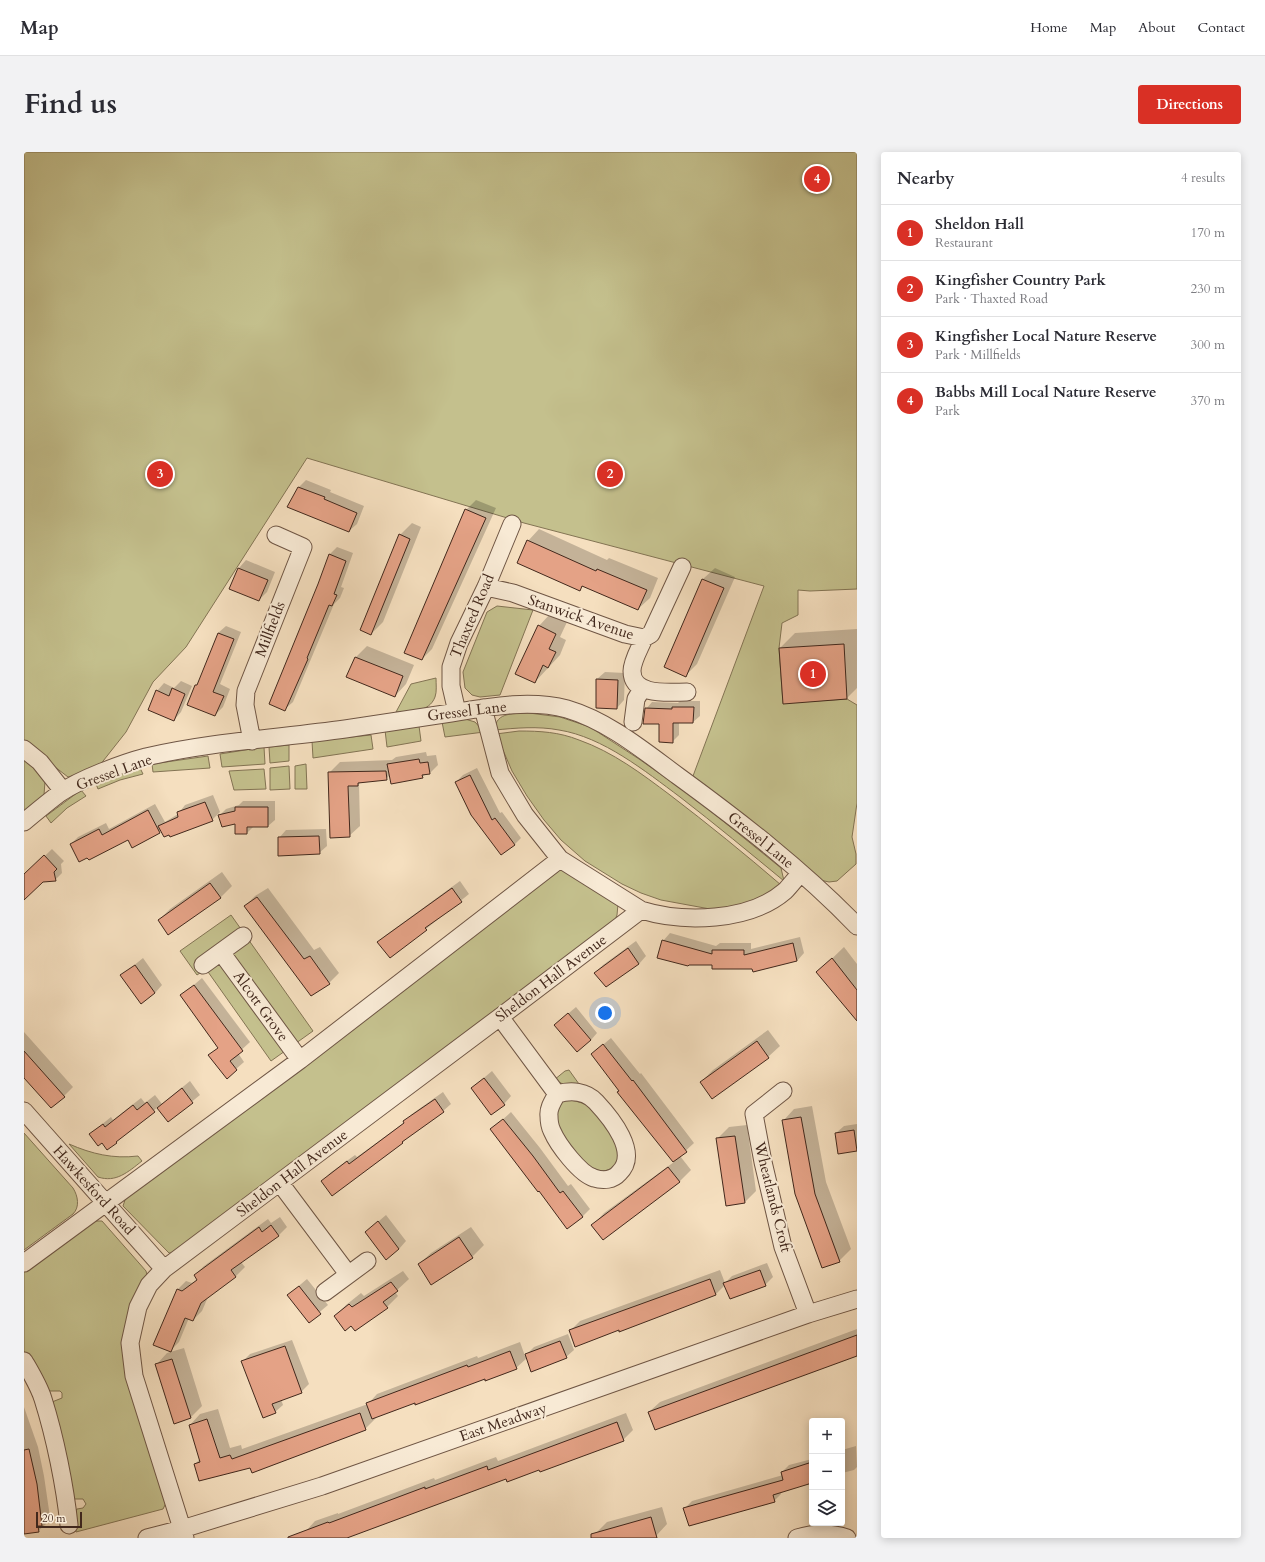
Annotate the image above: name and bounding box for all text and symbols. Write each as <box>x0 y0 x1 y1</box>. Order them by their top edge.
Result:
text: Map <box>20 15 59 41</box>
text: Home <box>1030 18 1068 37</box>
text: Map <box>1090 18 1116 37</box>
text: About <box>1138 18 1175 37</box>
text: Contact <box>1197 18 1245 37</box>
text: Find us <box>24 85 117 123</box>
button: Directions <box>1138 85 1241 124</box>
pin: 4 <box>804 164 830 194</box>
text: Nearby <box>897 167 954 190</box>
text: 4 results <box>1181 169 1225 187</box>
text: Sheldon Hall <box>935 214 1024 234</box>
text: 1 <box>907 224 913 242</box>
text: 170 m <box>1191 224 1225 242</box>
text: Restaurant <box>935 234 993 252</box>
text: Kingfisher Country Park <box>935 270 1106 290</box>
text: 2 <box>907 280 913 298</box>
text: 230 m <box>1191 280 1225 298</box>
text: Park · Thaxted Road <box>935 290 1048 308</box>
text: Kingfisher Local Nature Reserve <box>935 326 1157 346</box>
text: 3 <box>907 336 913 354</box>
text: 300 m <box>1191 336 1225 354</box>
text: Park · Millfields <box>935 346 1021 364</box>
text: Babbs Mill Local Nature Reserve <box>935 382 1156 402</box>
text: 4 <box>907 392 913 410</box>
text: 370 m <box>1191 392 1225 410</box>
text: Park <box>935 402 960 420</box>
pin: 3 <box>147 459 173 489</box>
pin: 2 <box>597 459 623 489</box>
street label: Thaxted Road <box>445 571 499 661</box>
street label: Stanwick Avenue <box>525 589 637 645</box>
street label: Millfields <box>250 598 290 660</box>
pin: 1 <box>800 659 826 689</box>
street label: Gressel Lane <box>426 696 508 726</box>
street label: Gressel Lane <box>73 749 155 795</box>
street label: Gressel Lane <box>724 807 798 873</box>
street label: Sheldon Hall Avenue <box>491 929 611 1026</box>
street label: Alcott Grove <box>229 967 294 1046</box>
your location <box>595 1003 615 1023</box>
street label: Sheldon Hall Avenue <box>232 1124 352 1221</box>
street label: Wheatlands Croft <box>749 1139 796 1255</box>
street label: Hawkesford Road <box>48 1141 140 1239</box>
street label: East Meadway <box>457 1398 550 1446</box>
map controls <box>809 1418 845 1526</box>
button: + <box>809 1418 845 1454</box>
button: − <box>809 1454 845 1490</box>
button: layers <box>809 1490 845 1526</box>
scale bar <box>36 1510 82 1529</box>
text: 20 m <box>42 1511 66 1526</box>

